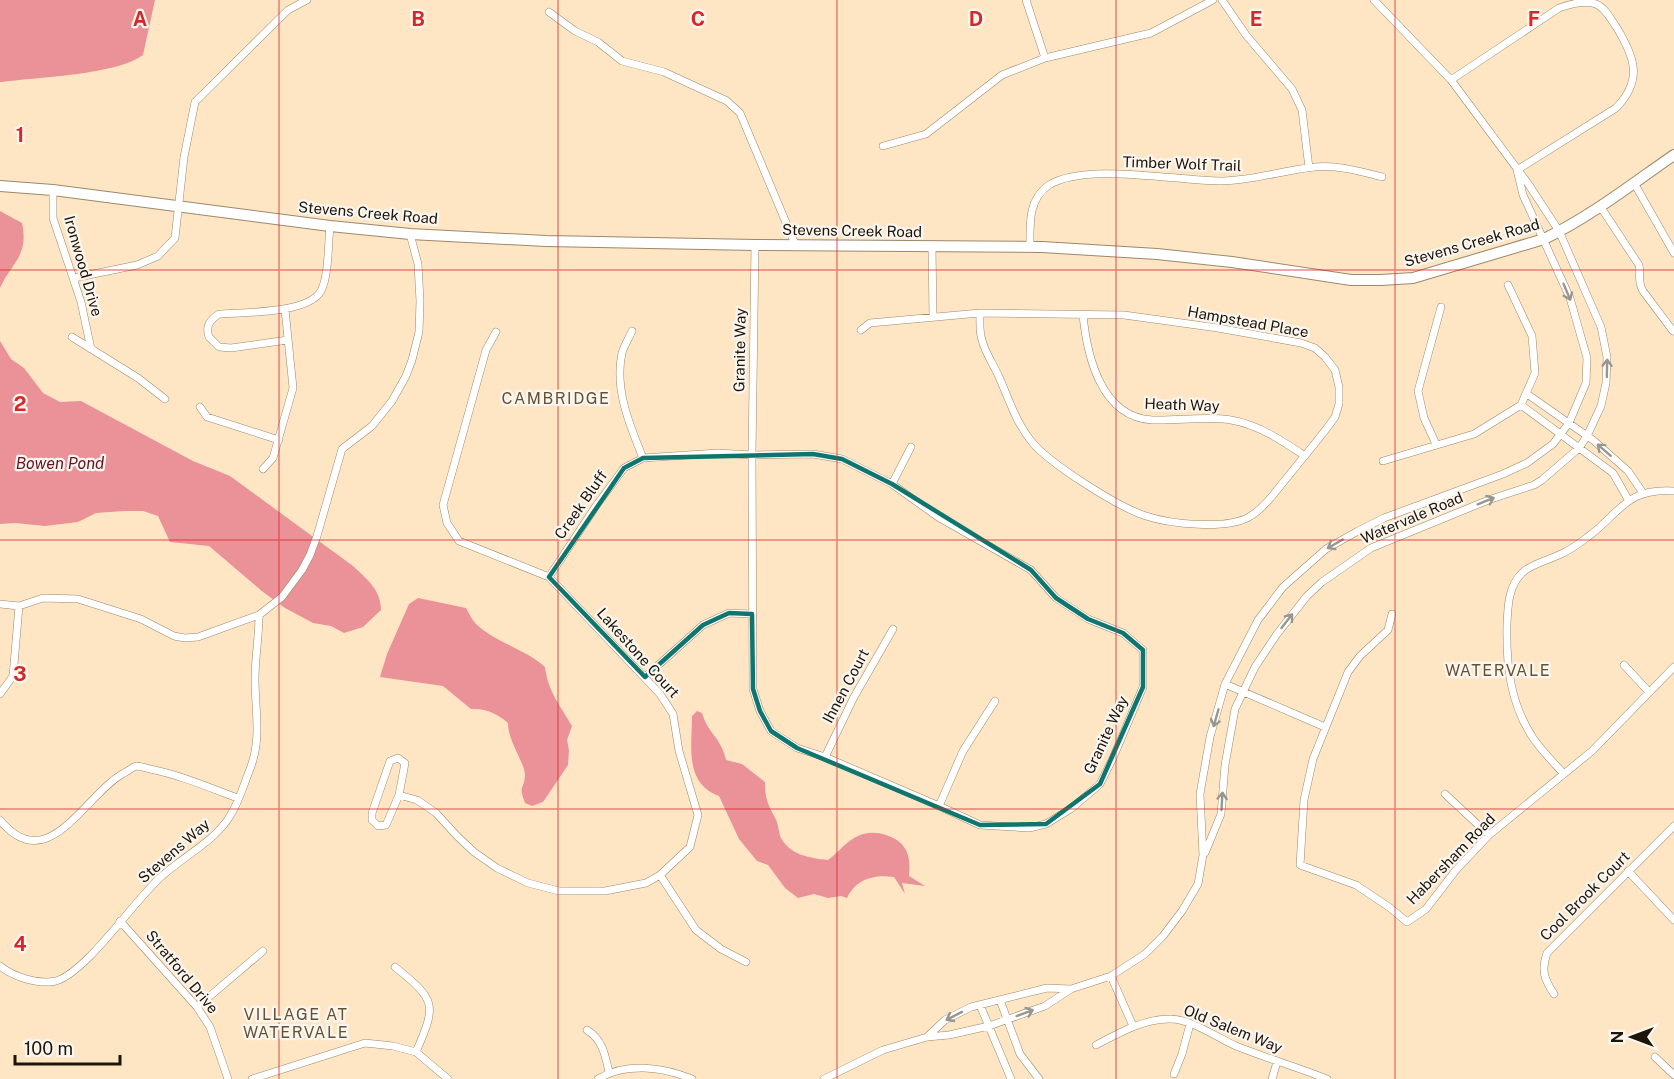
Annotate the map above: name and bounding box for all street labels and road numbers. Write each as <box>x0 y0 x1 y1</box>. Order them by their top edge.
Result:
street label: Timber Wolf Trail <box>1122 153 1242 174</box>
street label: Stevens Creek Road <box>298 198 439 227</box>
street label: Ironwood Drive <box>61 214 106 318</box>
street label: Stevens Creek Road <box>1402 215 1542 270</box>
street label: Stevens Creek Road <box>782 221 922 240</box>
street label: Hampstead Place <box>1186 302 1310 341</box>
street label: Granite Way <box>730 308 749 392</box>
street label: Heath Way <box>1144 395 1220 414</box>
street label: Creek Bluff <box>551 467 610 542</box>
street label: Watervale Road <box>1358 488 1465 547</box>
street label: Lakestone Court <box>594 604 683 701</box>
street label: Ihnen Court <box>819 646 872 726</box>
street label: Granite Way <box>1080 693 1131 777</box>
street label: Habersham Road <box>1403 810 1498 908</box>
street label: Stevens Way <box>135 815 213 886</box>
street label: Cool Brook Court <box>1536 847 1633 944</box>
street label: Stratford Drive <box>143 927 222 1017</box>
street label: Old Salem Way <box>1181 1001 1285 1056</box>

